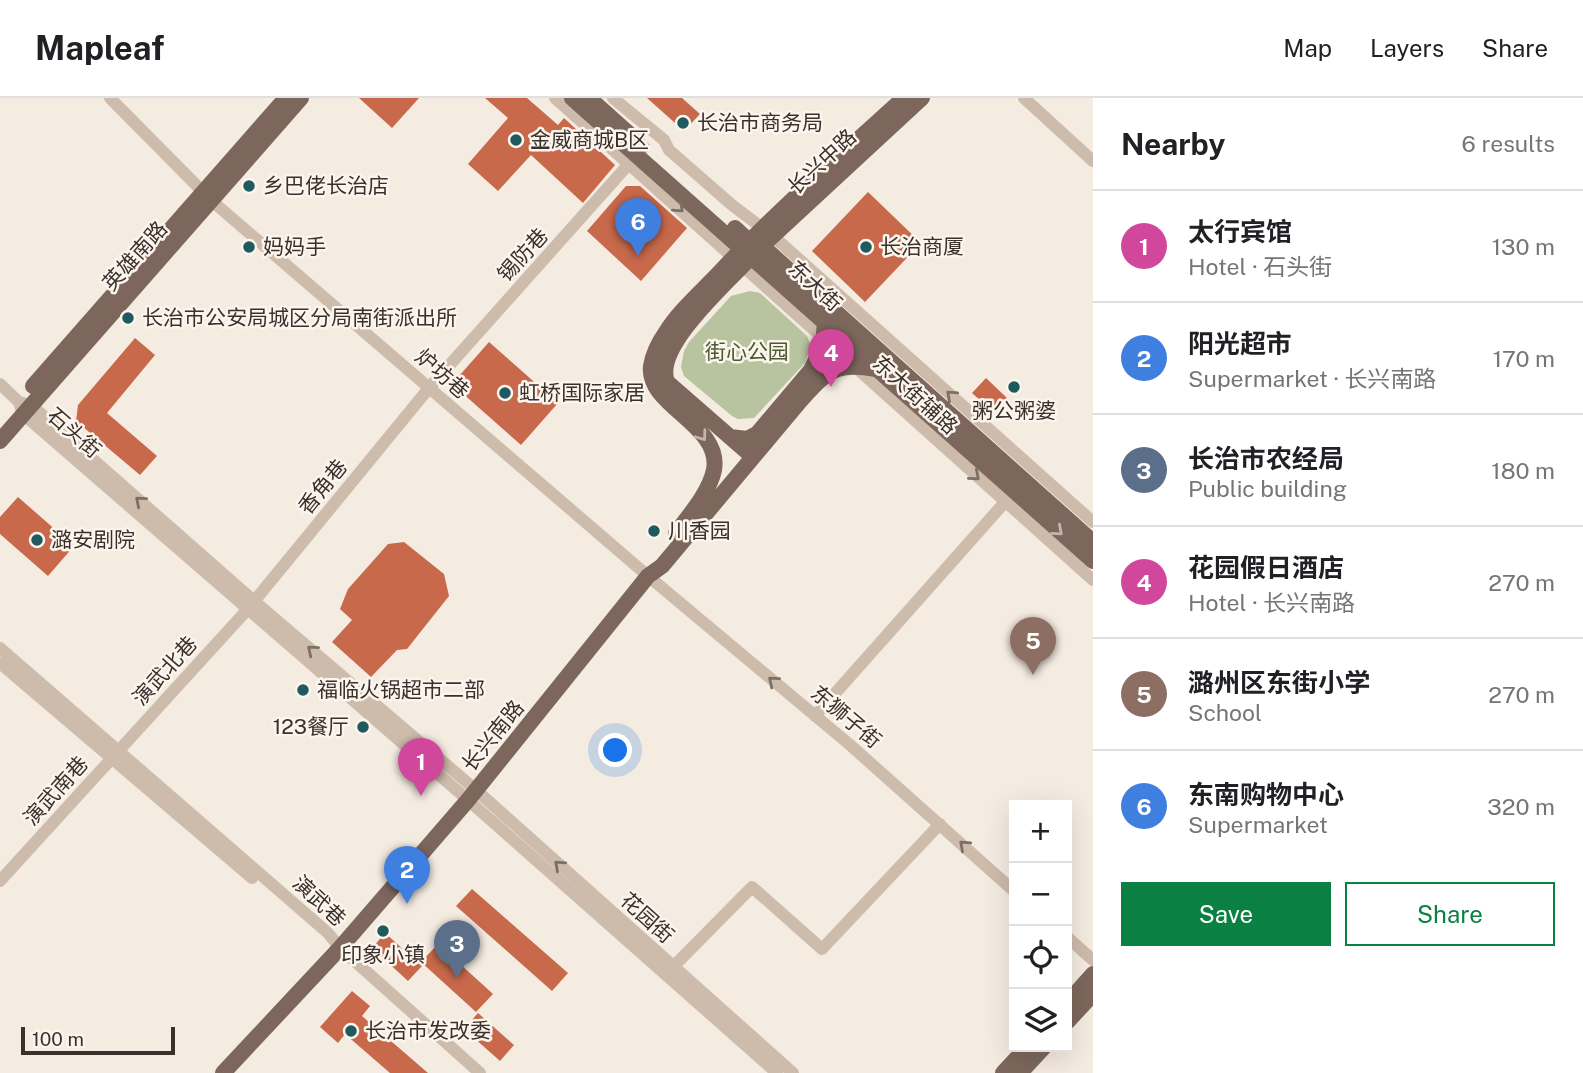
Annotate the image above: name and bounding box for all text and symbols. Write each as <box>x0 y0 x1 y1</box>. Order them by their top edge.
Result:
text: Mapleaf <box>35 29 164 67</box>
text: Map <box>1283 34 1332 62</box>
text: Layers <box>1370 34 1444 62</box>
text: Share <box>1482 34 1548 62</box>
place label: 长治市商务局 <box>697 110 823 135</box>
marker: 长治市商务局 <box>675 115 691 131</box>
street label: 长兴中路 <box>782 124 861 199</box>
text: Nearby <box>1121 126 1225 162</box>
place label: 金威商城B区 <box>530 127 649 152</box>
text: 6 results <box>1462 130 1555 157</box>
marker: 金威商城B区 <box>508 132 524 148</box>
place label: 乡巴佬长治店 <box>263 173 389 198</box>
marker: 乡巴佬长治店 <box>241 178 257 194</box>
pin: 6 <box>615 198 661 256</box>
one-way arrow <box>671 200 684 212</box>
street label: 英雄南路 <box>97 216 172 295</box>
text: 太行宾馆 <box>1188 216 1292 247</box>
street label: 锡防巷 <box>492 223 553 286</box>
text: 1 <box>1139 233 1149 260</box>
text: 130 m <box>1492 233 1555 260</box>
place label: 妈妈手 <box>263 234 326 259</box>
place label: 长治商厦 <box>880 234 964 259</box>
marker: 妈妈手 <box>241 239 257 255</box>
marker: 长治商厦 <box>858 239 874 255</box>
text: Hotel · 石头街 <box>1188 253 1332 280</box>
street label: 东大街 <box>784 255 847 316</box>
place label: 长治市公安局城区分局南街派出所 <box>142 305 457 330</box>
marker: 长治市公安局城区分局南街派出所 <box>120 310 136 326</box>
text: 阳光超市 <box>1188 328 1292 359</box>
pin: 4 <box>808 329 854 387</box>
park label: 街心公园 <box>705 339 789 364</box>
street label: 炉坊巷 <box>410 344 474 404</box>
text: 2 <box>1137 345 1151 372</box>
text: 170 m <box>1493 345 1555 372</box>
street label: 东大街辅路 <box>868 350 963 439</box>
text: Supermarket · 长兴南路 <box>1188 365 1436 392</box>
marker: 粥公粥婆 <box>1006 379 1022 395</box>
place label: 虹桥国际家居 <box>519 380 645 405</box>
marker: 虹桥国际家居 <box>497 385 513 401</box>
one-way arrow <box>946 390 959 403</box>
place label: 粥公粥婆 <box>972 398 1056 423</box>
street label: 石头街 <box>42 403 106 463</box>
one-way arrow <box>694 428 706 441</box>
text: 长治市农经局 <box>1188 443 1344 474</box>
street label: 香角巷 <box>293 454 352 519</box>
text: 3 <box>1136 457 1152 484</box>
text: 180 m <box>1491 457 1555 484</box>
one-way arrow <box>967 468 980 480</box>
text: Public building <box>1188 475 1347 502</box>
one-way arrow <box>136 497 149 509</box>
place label: 川香园 <box>668 518 731 543</box>
marker: 川香园 <box>646 523 662 539</box>
one-way arrow <box>1050 523 1063 535</box>
place label: 潞安剧院 <box>51 527 135 552</box>
marker: 潞安剧院 <box>29 532 45 548</box>
text: 花园假日酒店 <box>1188 552 1344 583</box>
text: 4 <box>1136 569 1152 596</box>
text: 270 m <box>1488 569 1555 596</box>
text: Hotel · 长兴南路 <box>1188 589 1355 616</box>
pin: 5 <box>1010 617 1056 675</box>
street label: 演武北巷 <box>127 631 202 710</box>
one-way arrow <box>307 646 320 659</box>
text: 潞州区东街小学 <box>1188 667 1370 698</box>
one-way arrow <box>768 676 781 689</box>
place label: 福临火锅超市二部 <box>317 677 485 702</box>
street label: 东狮子街 <box>806 680 887 753</box>
text: 5 <box>1136 681 1152 708</box>
text: 270 m <box>1488 681 1555 708</box>
marker: 福临火锅超市二部 <box>295 682 311 698</box>
street label: 长兴南路 <box>456 695 529 776</box>
text: School <box>1188 699 1262 726</box>
place label: 123餐厅 <box>273 714 349 739</box>
marker: 123餐厅 <box>355 719 371 735</box>
your location <box>598 733 632 767</box>
pin: 1 <box>398 738 444 796</box>
street label: 演武南巷 <box>18 751 93 830</box>
text: 东南购物中心 <box>1188 779 1344 810</box>
text: 6 <box>1136 793 1152 820</box>
text: 320 m <box>1487 793 1555 820</box>
map controls <box>1009 800 1072 1052</box>
button: + <box>1009 800 1072 863</box>
text: Supermarket <box>1188 811 1328 838</box>
one-way arrow <box>959 841 972 853</box>
pin: 2 <box>384 846 430 904</box>
one-way arrow <box>554 861 567 873</box>
button: − <box>1009 863 1072 926</box>
street label: 演武巷 <box>288 870 351 931</box>
button: Save <box>1121 882 1331 946</box>
button: Share <box>1345 882 1555 946</box>
street label: 花园街 <box>616 887 679 948</box>
pin: 3 <box>434 920 480 978</box>
marker: 印象小镇 <box>375 923 391 939</box>
button: locate <box>1009 926 1072 989</box>
place label: 印象小镇 <box>341 942 425 967</box>
button: layers <box>1009 989 1072 1052</box>
place label: 长治市发改委 <box>365 1018 491 1043</box>
marker: 长治市发改委 <box>343 1023 359 1039</box>
scale bar <box>21 1024 175 1056</box>
text: 100 m <box>32 1028 84 1050</box>

